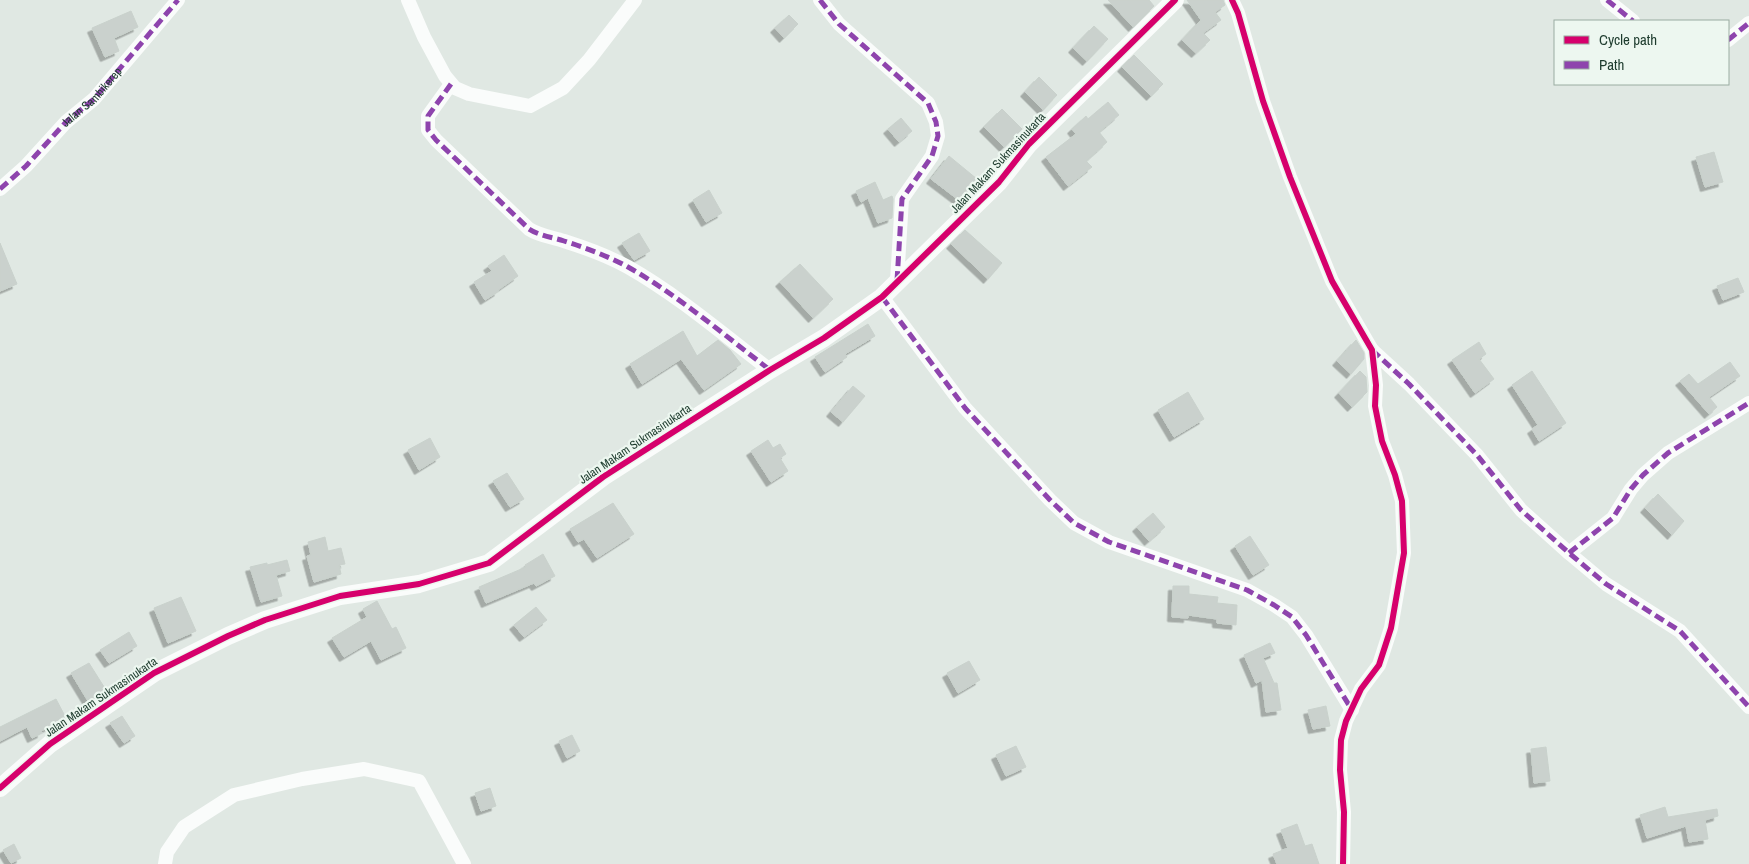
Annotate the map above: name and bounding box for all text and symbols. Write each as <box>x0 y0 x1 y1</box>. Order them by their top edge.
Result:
legend <box>1554 20 1729 85</box>
text: Cycle path <box>1599 29 1657 50</box>
text: Path <box>1599 54 1624 75</box>
street label: Jalan Sambikerep <box>57 64 126 130</box>
street label: Jalan Makam Sukmasinukarta <box>947 109 1049 217</box>
street label: Jalan Makam Sukmasinukarta <box>576 400 695 488</box>
street label: Jalan Makam Sukmasinukarta <box>42 653 161 741</box>

